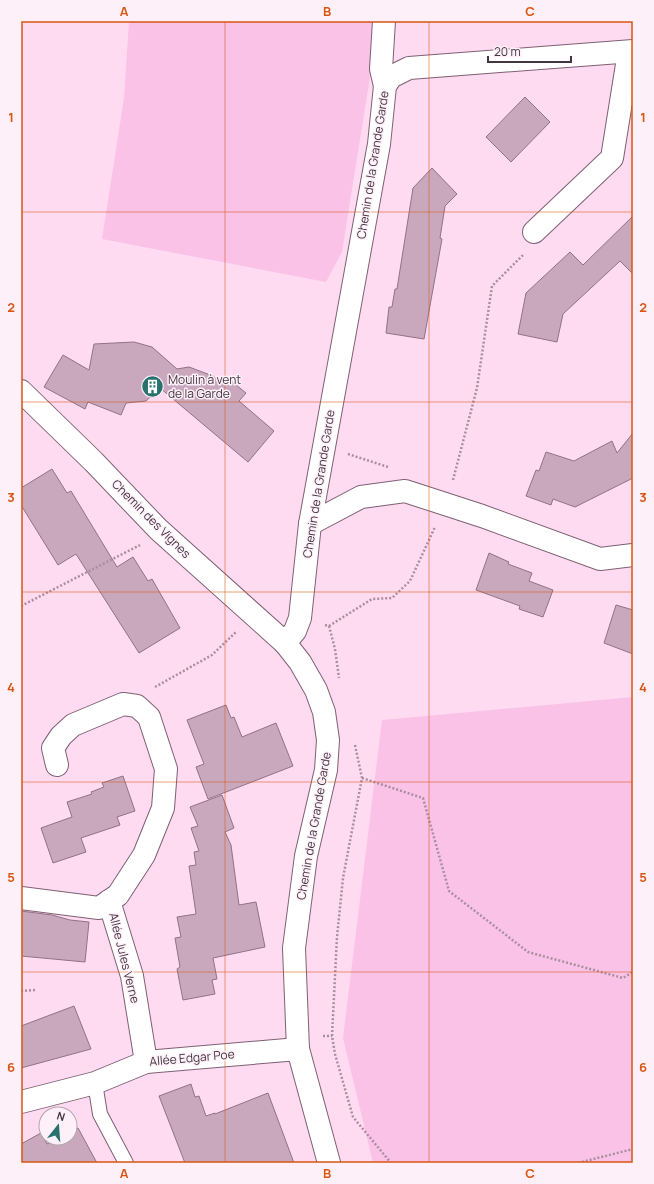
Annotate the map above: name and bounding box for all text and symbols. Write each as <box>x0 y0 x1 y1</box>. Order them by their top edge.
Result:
text: A <box>120 2 129 20</box>
text: B <box>323 2 331 20</box>
text: C <box>525 2 535 20</box>
scale bar <box>488 38 571 64</box>
text: 20 m <box>494 43 521 60</box>
street label: Chemin de la Grande Garde <box>352 90 393 240</box>
text: 1 <box>8 108 14 126</box>
text: 1 <box>640 108 646 126</box>
text: 2 <box>7 298 15 316</box>
text: 2 <box>639 298 647 316</box>
place label: Moulin à vent de la Garde <box>168 371 241 402</box>
building icon: Moulin à vent de la Garde <box>140 374 166 400</box>
street label: Chemin de la Grande Garde <box>298 409 339 559</box>
street label: Chemin des Vignes <box>108 475 195 562</box>
text: 3 <box>7 488 15 506</box>
text: 3 <box>639 488 647 506</box>
text: 4 <box>7 678 15 696</box>
text: 4 <box>639 678 647 696</box>
street label: Chemin de la Grande Garde <box>292 751 335 901</box>
text: 5 <box>7 868 15 886</box>
text: 5 <box>639 868 647 886</box>
street label: Allée Jules Verne <box>105 911 144 1005</box>
street label: Allée Edgar Poe <box>149 1045 235 1070</box>
text: 6 <box>7 1058 15 1076</box>
text: 6 <box>639 1058 647 1076</box>
north arrow <box>38 1106 78 1146</box>
text: N <box>55 1108 67 1124</box>
text: A <box>120 1164 129 1182</box>
text: B <box>323 1164 331 1182</box>
text: C <box>525 1164 535 1182</box>

